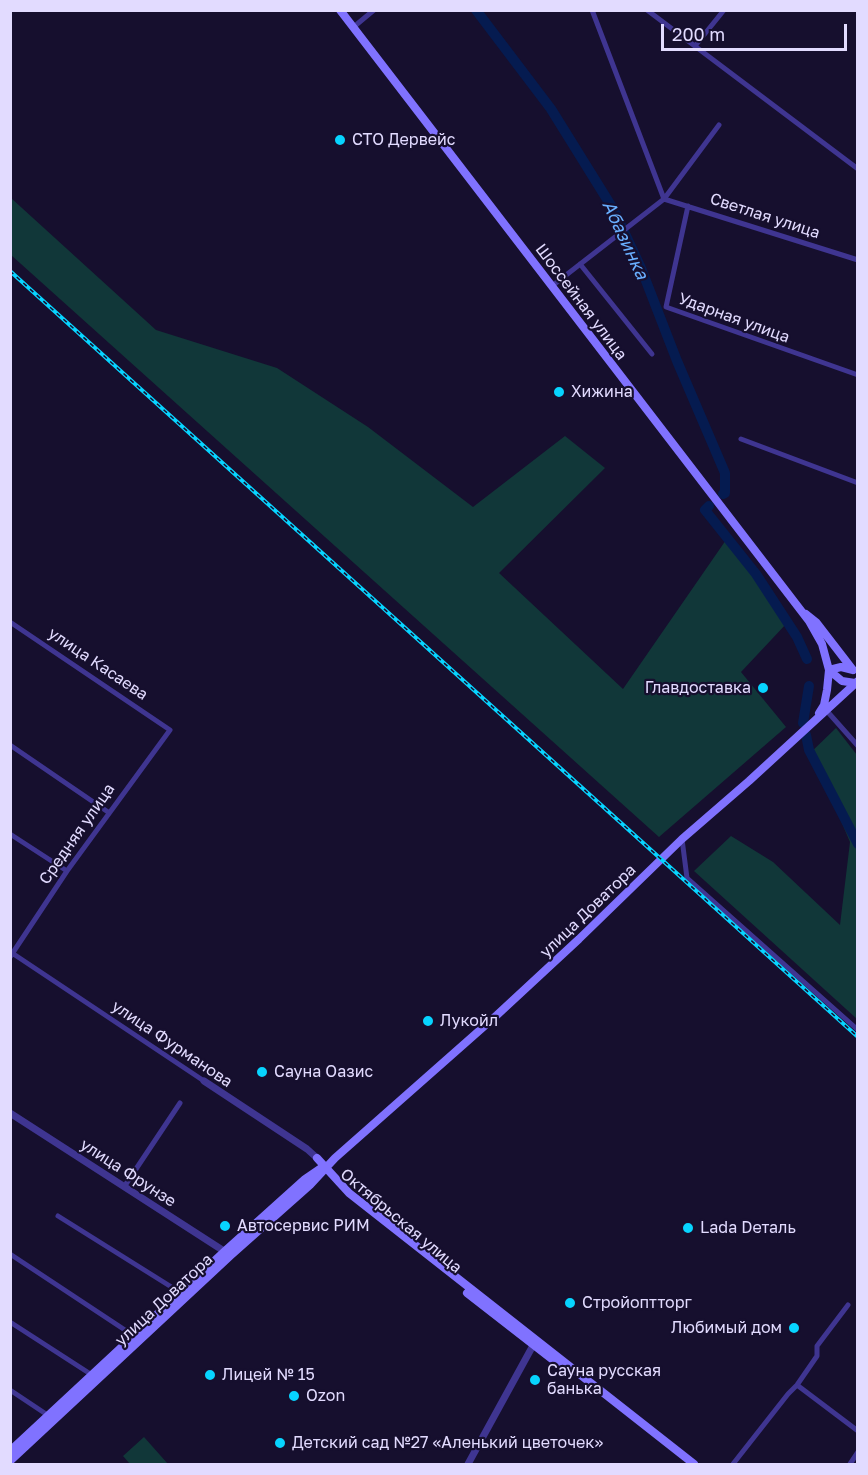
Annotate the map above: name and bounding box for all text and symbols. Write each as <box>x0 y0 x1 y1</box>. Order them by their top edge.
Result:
scale bar <box>664 12 850 50</box>
text: 200 m <box>672 23 725 45</box>
place label: СТО Дервейс <box>352 130 455 150</box>
marker: СТО Дервейс <box>333 133 347 147</box>
street label: Светлая улица <box>708 189 822 243</box>
water label: Абазинка <box>597 197 653 283</box>
street label: Шоссейная улица <box>531 240 631 364</box>
street label: Ударная улица <box>676 289 792 347</box>
place label: Хижина <box>571 382 633 402</box>
marker: Хижина <box>552 385 566 399</box>
street label: улица Касаева <box>45 624 151 704</box>
place label: Главдоставка <box>645 678 751 698</box>
marker: Главдоставка <box>756 681 770 695</box>
street label: Средняя улица <box>35 780 119 888</box>
street label: улица Доватора <box>536 860 640 962</box>
street label: улица Фурманова <box>108 996 236 1092</box>
place label: Лукойл <box>440 1011 498 1031</box>
marker: Лукойл <box>421 1014 435 1028</box>
place label: Сауна Оазис <box>274 1062 373 1082</box>
marker: Сауна Оазис <box>255 1065 269 1079</box>
street label: улица Фрунзе <box>76 1135 180 1211</box>
street label: Октябрьская улица <box>336 1165 466 1277</box>
place label: Автосервис РИМ <box>237 1216 370 1236</box>
place label: Lada Dеталь <box>700 1218 796 1238</box>
marker: Автосервис РИМ <box>218 1219 232 1233</box>
marker: Lada Dеталь <box>681 1221 695 1235</box>
street label: улица Доватора <box>111 1250 217 1350</box>
place label: Стройоптторг <box>582 1293 692 1313</box>
marker: Стройоптторг <box>563 1296 577 1310</box>
place label: Любимый дом <box>671 1318 782 1338</box>
marker: Любимый дом <box>787 1321 801 1335</box>
place label: Сауна русская банька <box>547 1361 661 1399</box>
place label: Лицей № 15 <box>222 1365 315 1385</box>
marker: Лицей № 15 <box>203 1368 217 1382</box>
marker: Сауна русская банька <box>528 1373 542 1387</box>
place label: Ozon <box>306 1386 345 1406</box>
marker: Ozon <box>287 1389 301 1403</box>
place label: Детский сад №27 «Аленький цветочек» <box>292 1433 603 1453</box>
marker: Детский сад №27 «Аленький цветочек» <box>273 1436 287 1450</box>

